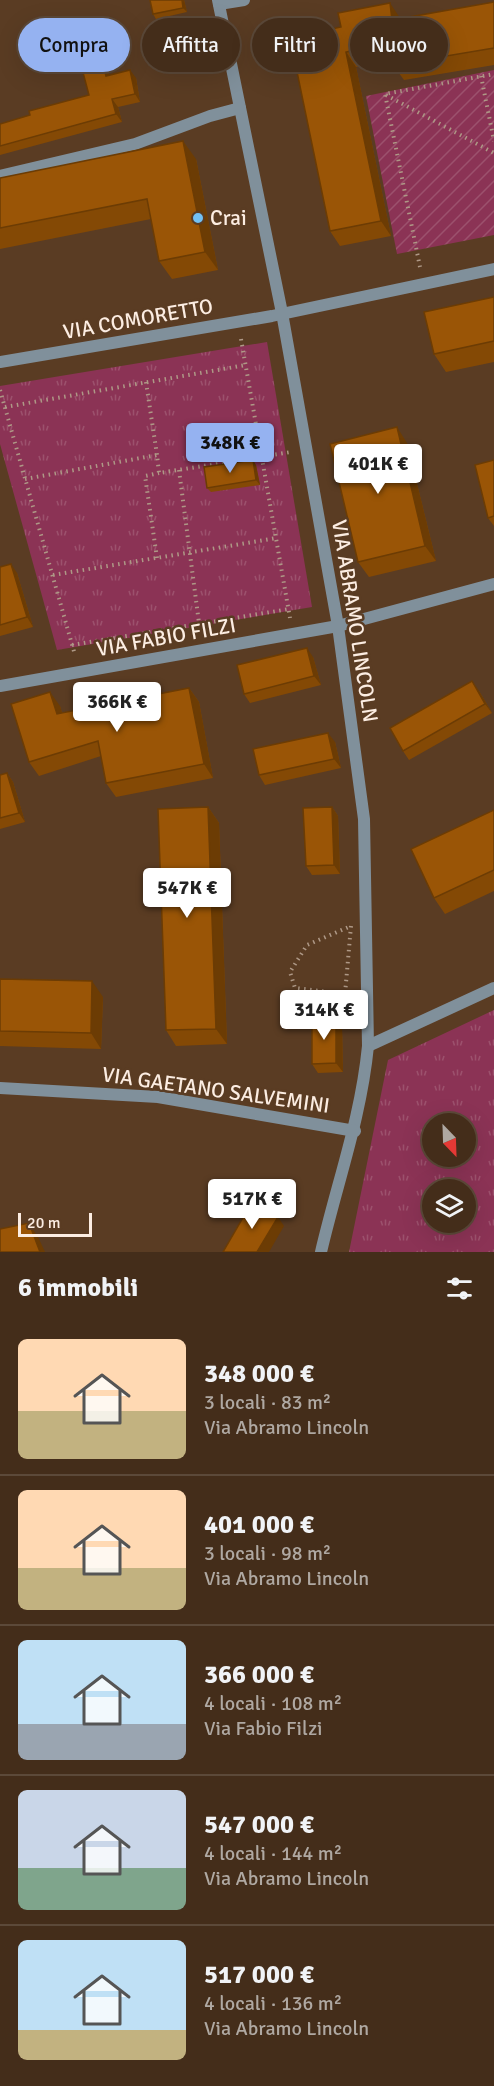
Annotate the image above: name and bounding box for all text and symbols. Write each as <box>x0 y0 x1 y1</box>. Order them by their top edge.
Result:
chip: Compra <box>18 18 130 72</box>
chip: Affitta <box>142 18 240 72</box>
chip: Filtri <box>252 18 338 72</box>
chip: Nuovo <box>350 18 448 72</box>
place label: Crai <box>210 205 247 231</box>
marker: Crai <box>191 211 205 225</box>
street label: VIA COMORETTO <box>61 293 215 345</box>
pin: 348K € <box>181 423 279 474</box>
text: 348K € <box>200 430 260 455</box>
pin: 401K € <box>329 444 427 495</box>
text: 401K € <box>348 451 408 476</box>
street label: VIA ABRAMO LINCOLN <box>326 518 384 724</box>
street label: VIA FABIO FILZI <box>94 612 238 662</box>
pin: 366K € <box>68 682 166 733</box>
text: 366K € <box>87 689 147 714</box>
pin: 547K € <box>138 868 236 919</box>
text: 547K € <box>157 875 217 900</box>
pin: 314K € <box>275 990 373 1041</box>
text: 314K € <box>294 997 354 1022</box>
street label: VIA GAETANO SALVEMINI <box>101 1061 331 1119</box>
north arrow <box>422 1113 476 1167</box>
map controls <box>422 1113 476 1233</box>
pin: 517K € <box>203 1179 301 1230</box>
button: layers <box>422 1179 476 1233</box>
text: 517K € <box>222 1186 282 1211</box>
scale bar <box>18 1210 92 1238</box>
text: 20 m <box>27 1213 61 1233</box>
text: 6 immobili <box>18 1272 138 1304</box>
icon: filters <box>443 1272 476 1305</box>
text: 348 000 € <box>204 1358 314 1390</box>
icon: home <box>66 1363 138 1435</box>
text: 3 locali · 83 m² <box>204 1390 331 1415</box>
text: Via Abramo Lincoln <box>204 1415 369 1440</box>
text: 401 000 € <box>204 1509 314 1541</box>
icon: home <box>66 1514 138 1586</box>
text: 3 locali · 98 m² <box>204 1541 331 1566</box>
text: Via Abramo Lincoln <box>204 1566 369 1591</box>
text: 366 000 € <box>204 1659 314 1691</box>
icon: home <box>66 1664 138 1736</box>
text: 4 locali · 108 m² <box>204 1691 342 1716</box>
text: Via Fabio Filzi <box>204 1716 323 1741</box>
text: 547 000 € <box>204 1809 314 1841</box>
icon: home <box>66 1814 138 1886</box>
text: 4 locali · 144 m² <box>204 1841 342 1866</box>
text: Via Abramo Lincoln <box>204 1866 369 1891</box>
text: 517 000 € <box>204 1959 314 1991</box>
icon: home <box>66 1964 138 2036</box>
text: 4 locali · 136 m² <box>204 1991 342 2016</box>
text: Via Abramo Lincoln <box>204 2016 369 2041</box>

